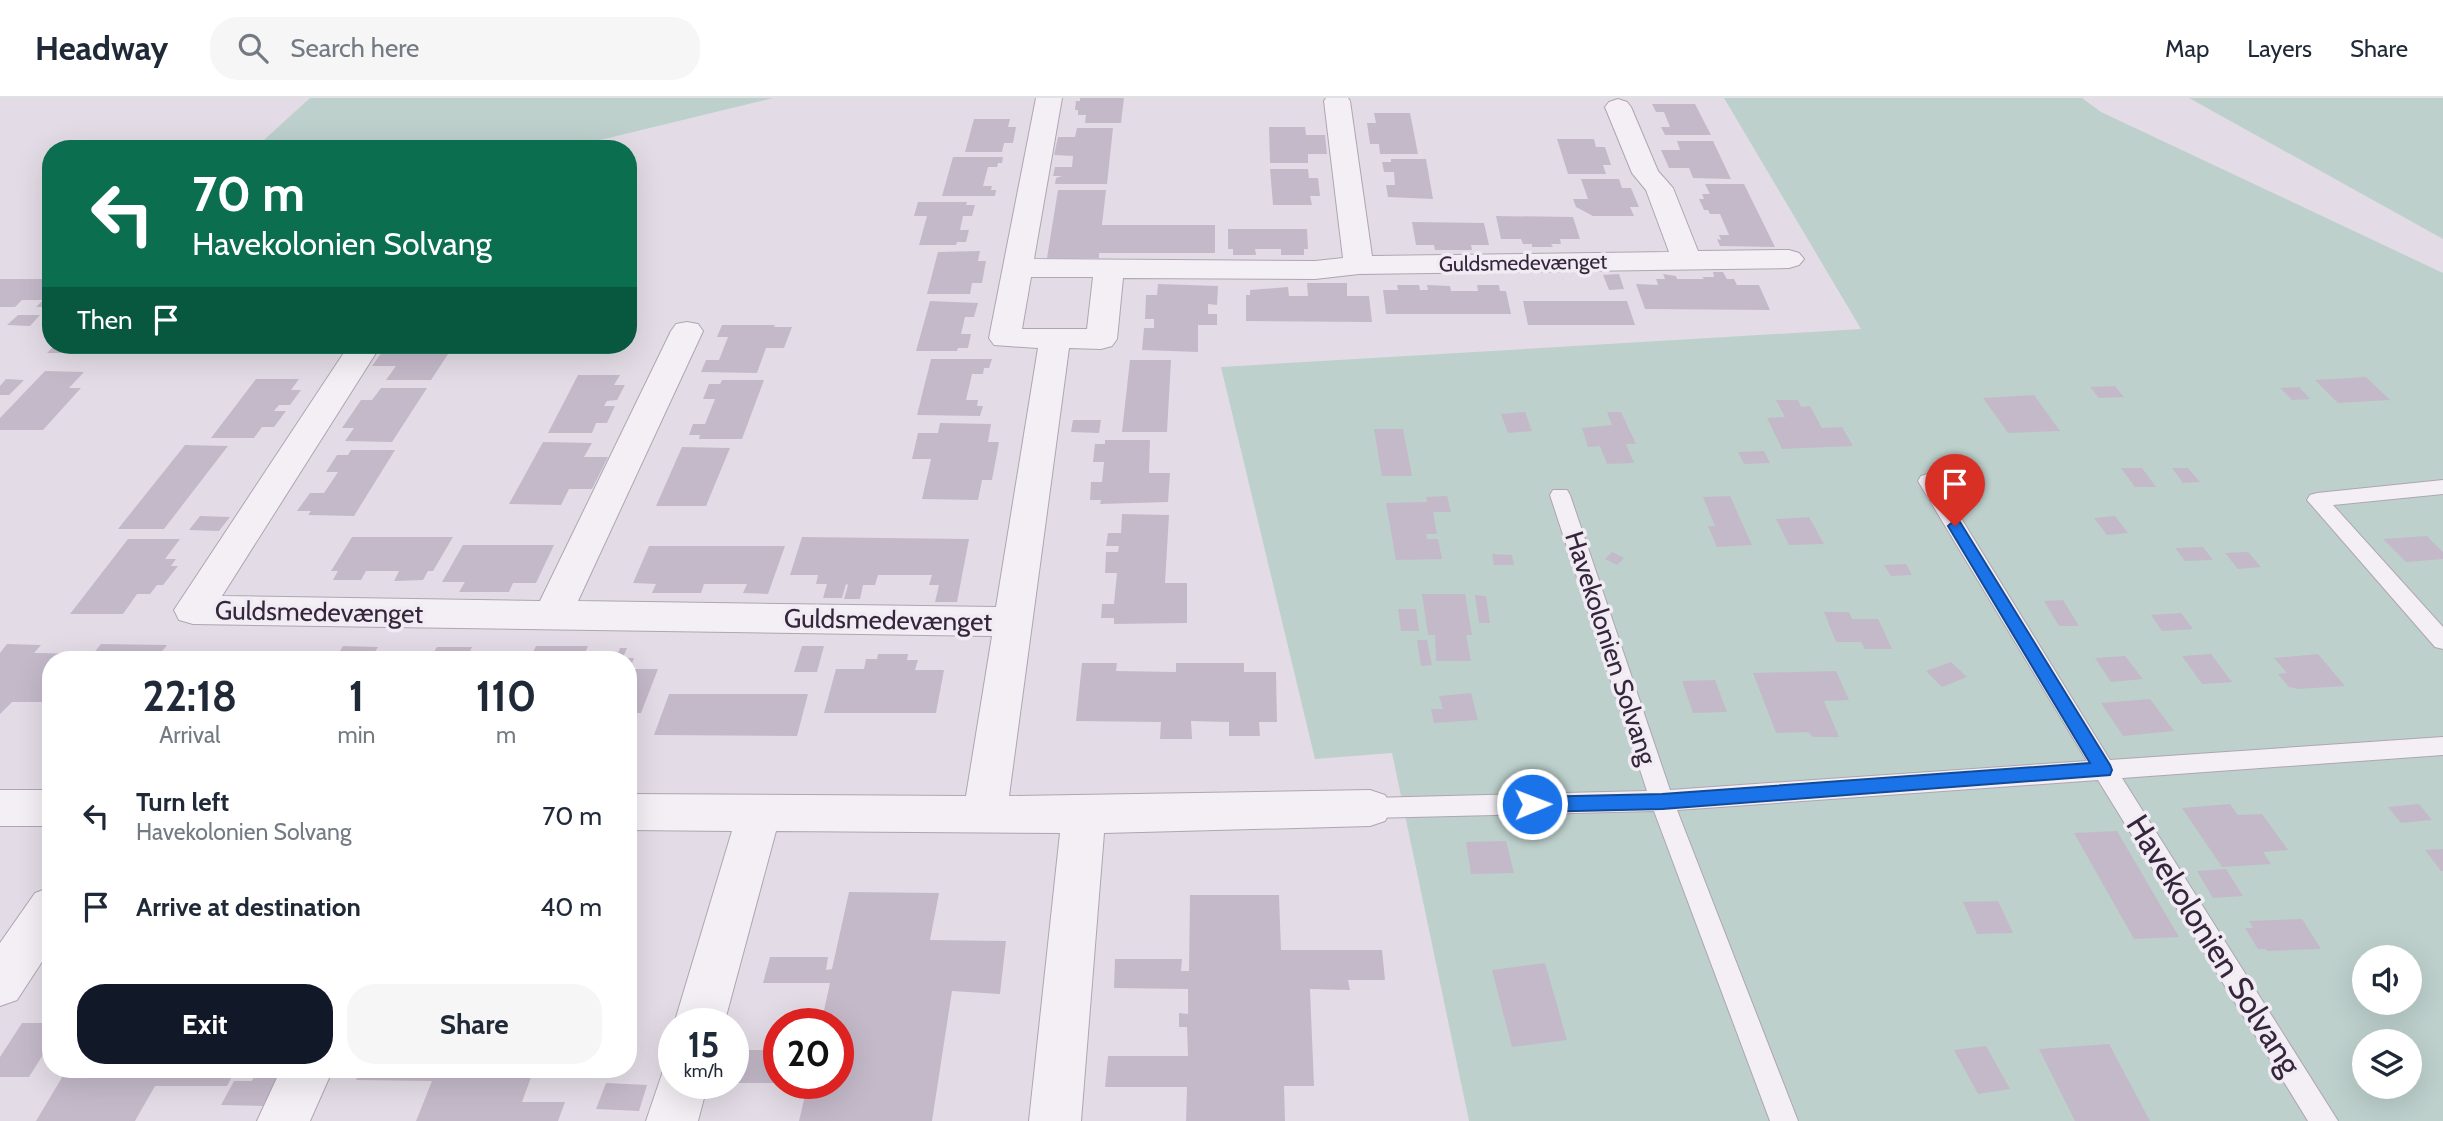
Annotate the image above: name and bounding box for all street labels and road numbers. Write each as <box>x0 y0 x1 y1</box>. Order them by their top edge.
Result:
street label: Guldsmedevænget <box>1439 249 1607 276</box>
street label: Havekolonien Solvang <box>1558 527 1664 770</box>
street label: Guldsmedevænget <box>215 594 424 630</box>
street label: Guldsmedevænget <box>784 602 993 638</box>
street label: Havekolonien Solvang <box>2118 807 2311 1083</box>

